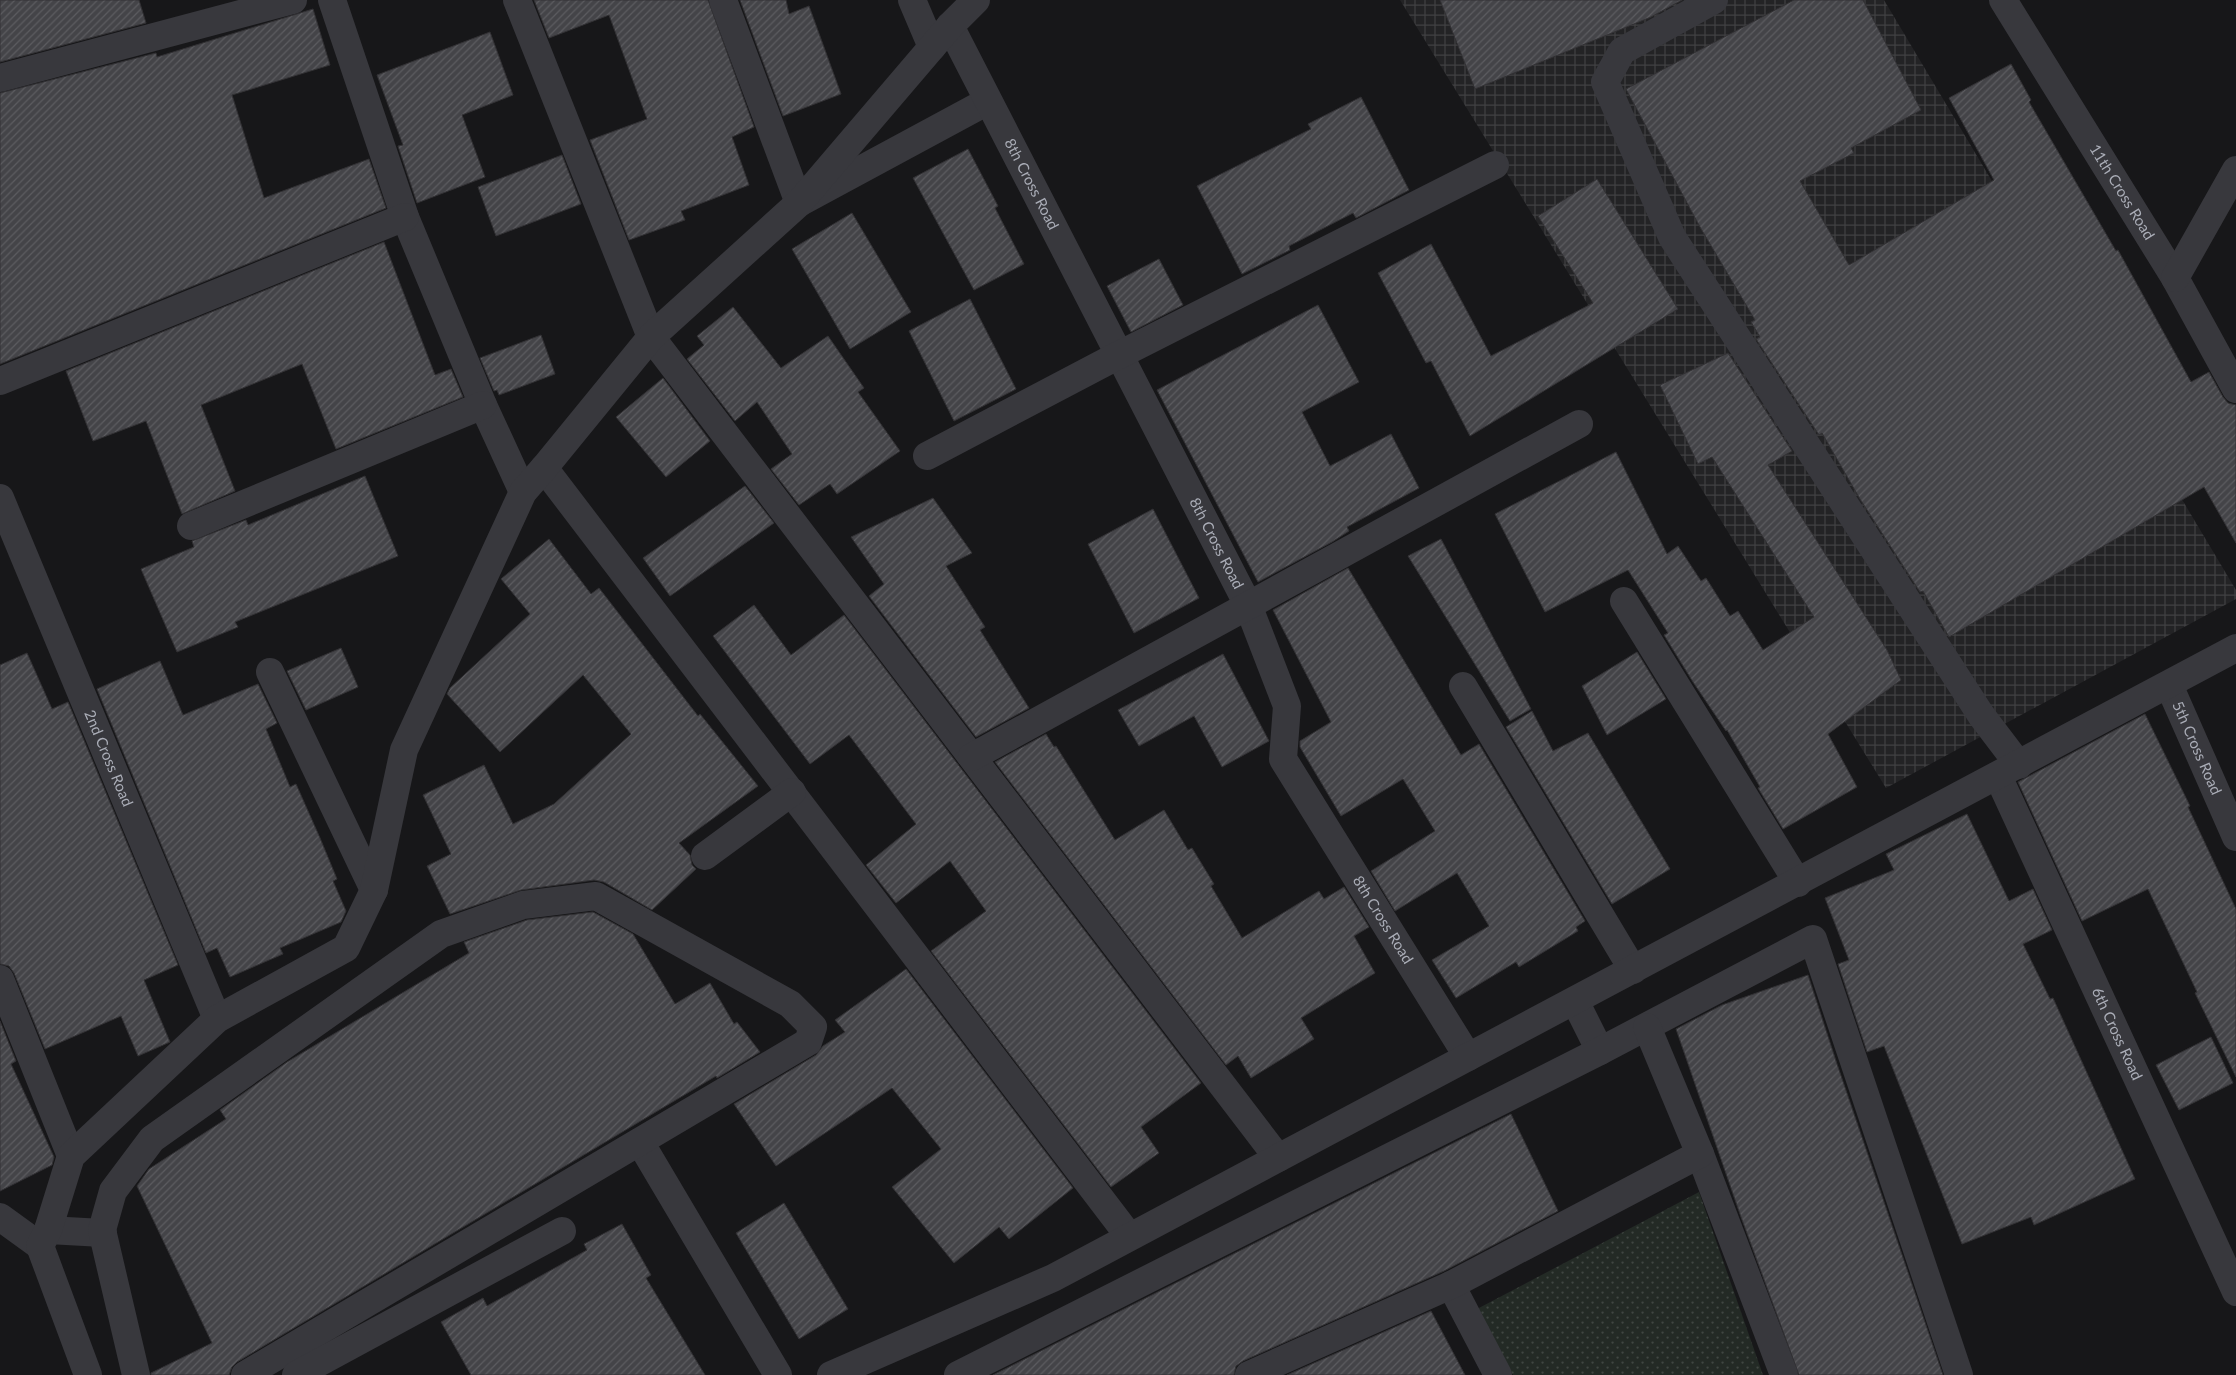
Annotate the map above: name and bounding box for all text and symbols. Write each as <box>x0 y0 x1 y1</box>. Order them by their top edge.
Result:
street label: 8th Cross Road <box>1001 135 1063 232</box>
street label: 11th Cross Road <box>2086 141 2159 243</box>
street label: 8th Cross Road <box>1186 494 1248 592</box>
street label: 5th Cross Road <box>2169 698 2226 797</box>
street label: 2nd Cross Road <box>81 707 137 809</box>
street label: 8th Cross Road <box>1350 872 1418 967</box>
street label: 6th Cross Road <box>2089 984 2147 1083</box>

